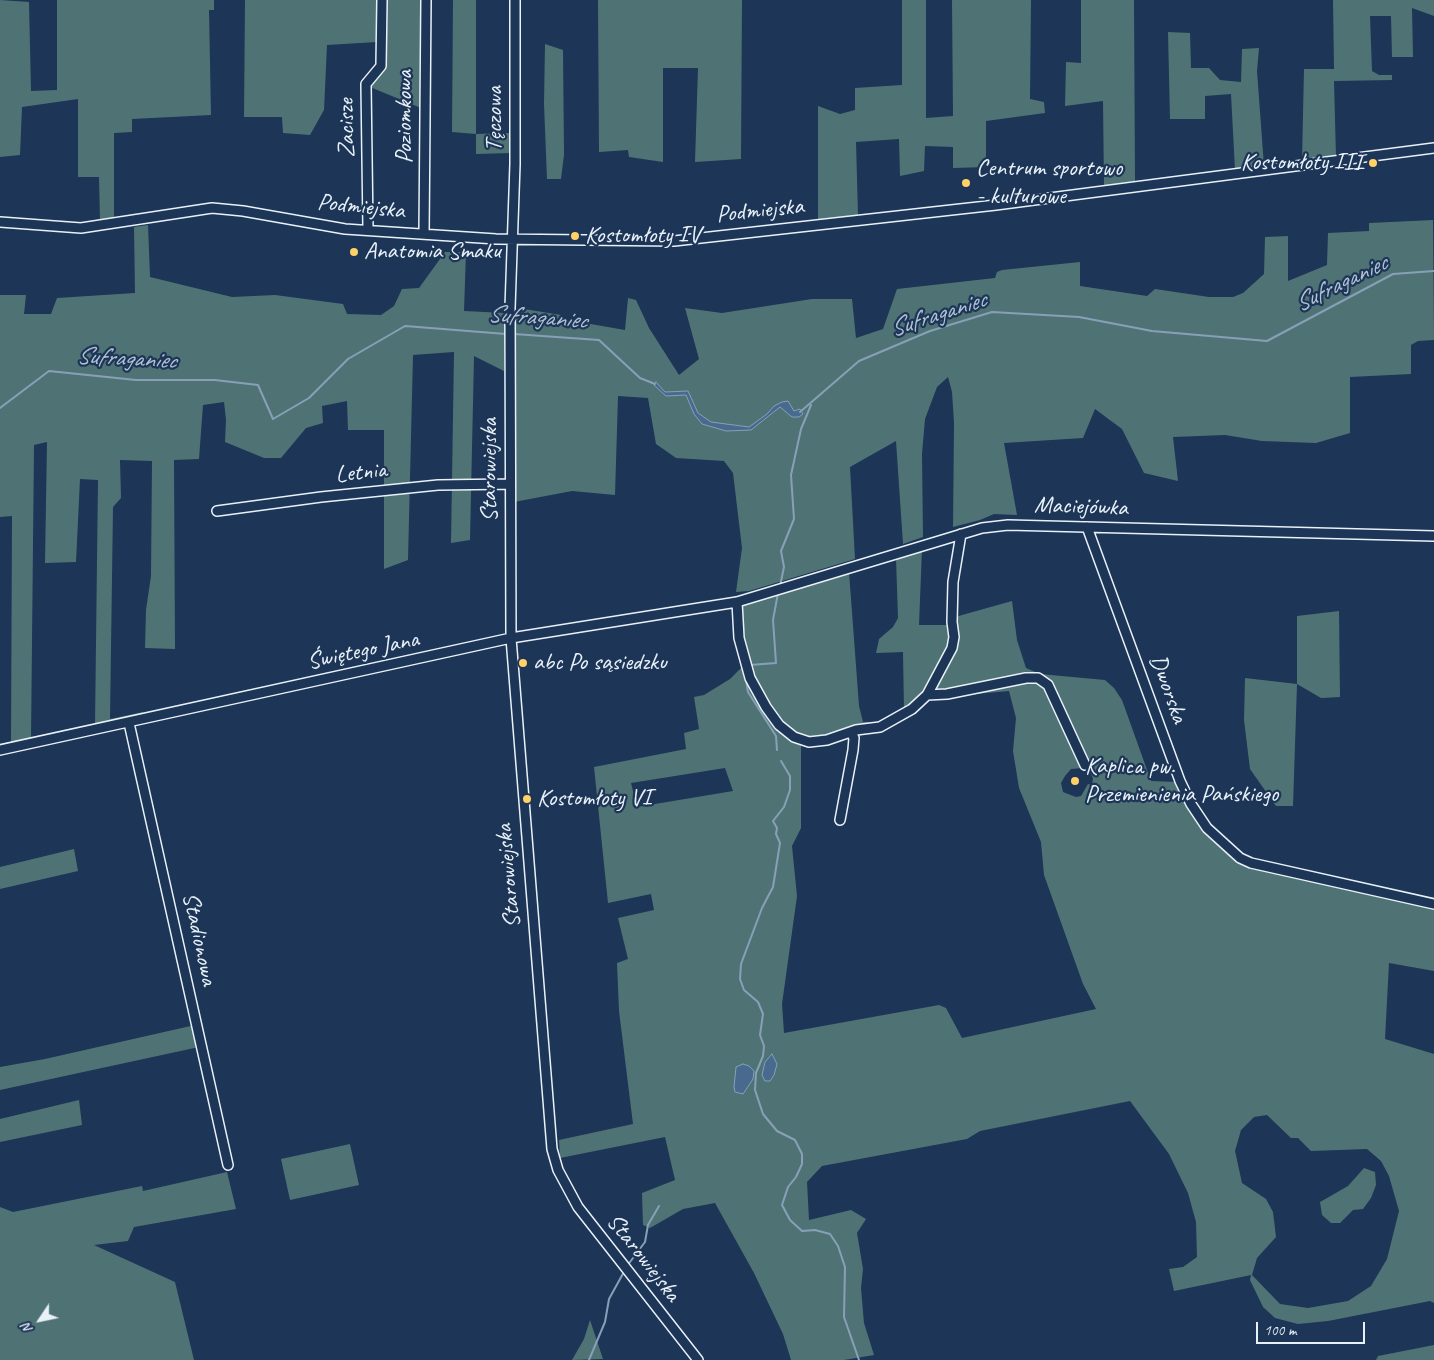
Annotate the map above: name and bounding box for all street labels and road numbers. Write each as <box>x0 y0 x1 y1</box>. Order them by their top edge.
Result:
street label: Poziomkowa <box>391 70 419 164</box>
street label: Tęczowa <box>481 86 509 152</box>
street label: Zacisze <box>332 98 362 158</box>
street label: Podmiejska <box>316 188 406 226</box>
street label: Podmiejska <box>715 192 805 230</box>
street label: Starowiejska <box>476 418 504 522</box>
street label: Letnia <box>334 456 388 490</box>
street label: Maciejówka <box>1034 491 1128 523</box>
street label: Świętego Jana <box>305 625 421 677</box>
street label: Dworska <box>1142 651 1194 727</box>
street label: Starowiejska <box>490 823 528 929</box>
street label: Stadionowa <box>175 890 223 988</box>
street label: Starowiejska <box>600 1208 686 1308</box>

